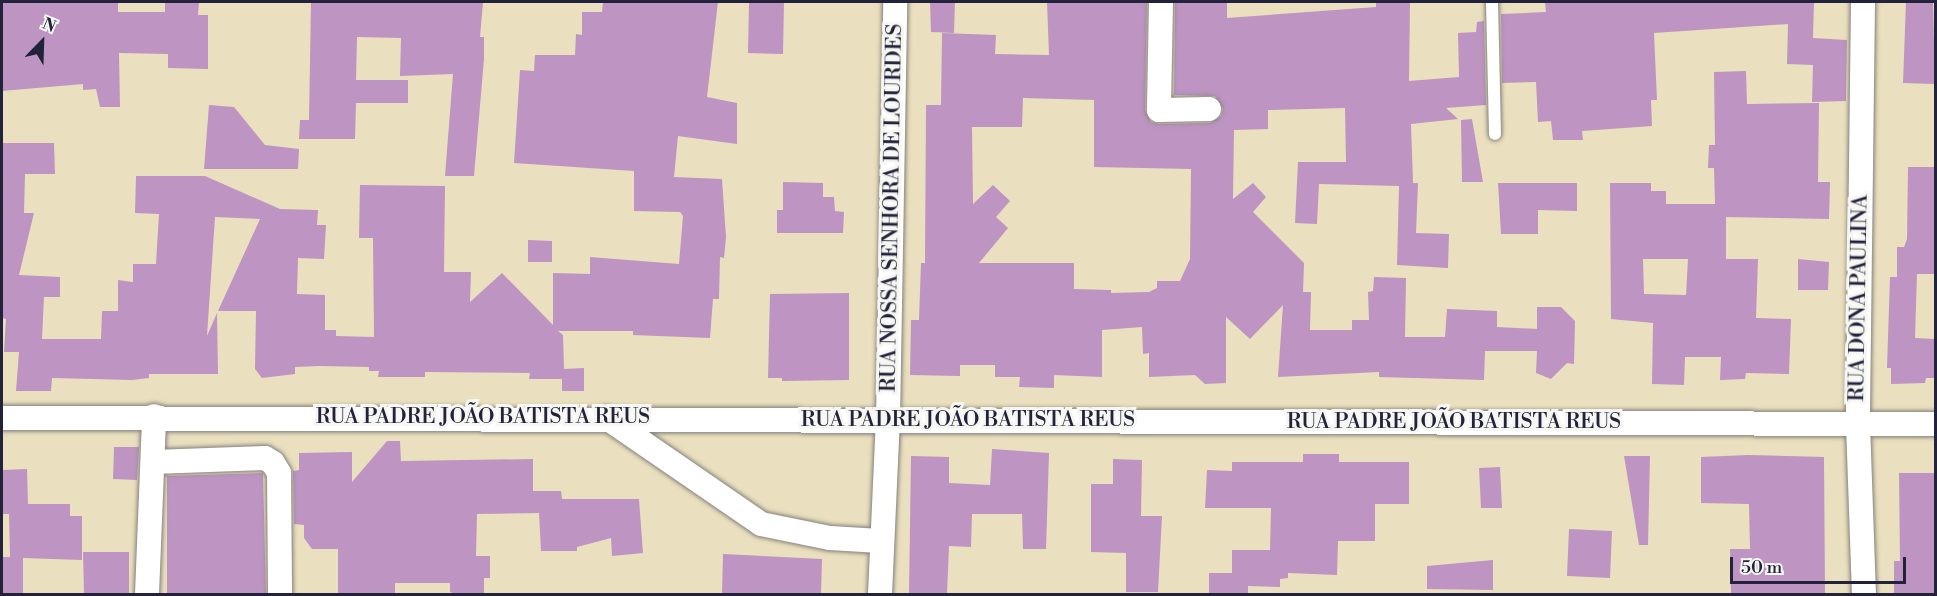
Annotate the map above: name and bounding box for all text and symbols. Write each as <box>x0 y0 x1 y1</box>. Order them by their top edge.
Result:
north arrow <box>12 12 72 72</box>
text: N <box>39 14 59 37</box>
street label: RUA NOSSA SENHORA DE LOURDES <box>876 24 908 392</box>
street label: RUA DONA PAULINA <box>1845 194 1873 402</box>
street label: RUA PADRE JOÃO BATISTA REUS <box>316 404 650 430</box>
street label: RUA PADRE JOÃO BATISTA REUS <box>801 407 1135 433</box>
street label: RUA PADRE JOÃO BATISTA REUS <box>1287 409 1621 435</box>
scale bar <box>1733 545 1908 583</box>
text: 50 m <box>1741 556 1782 579</box>

